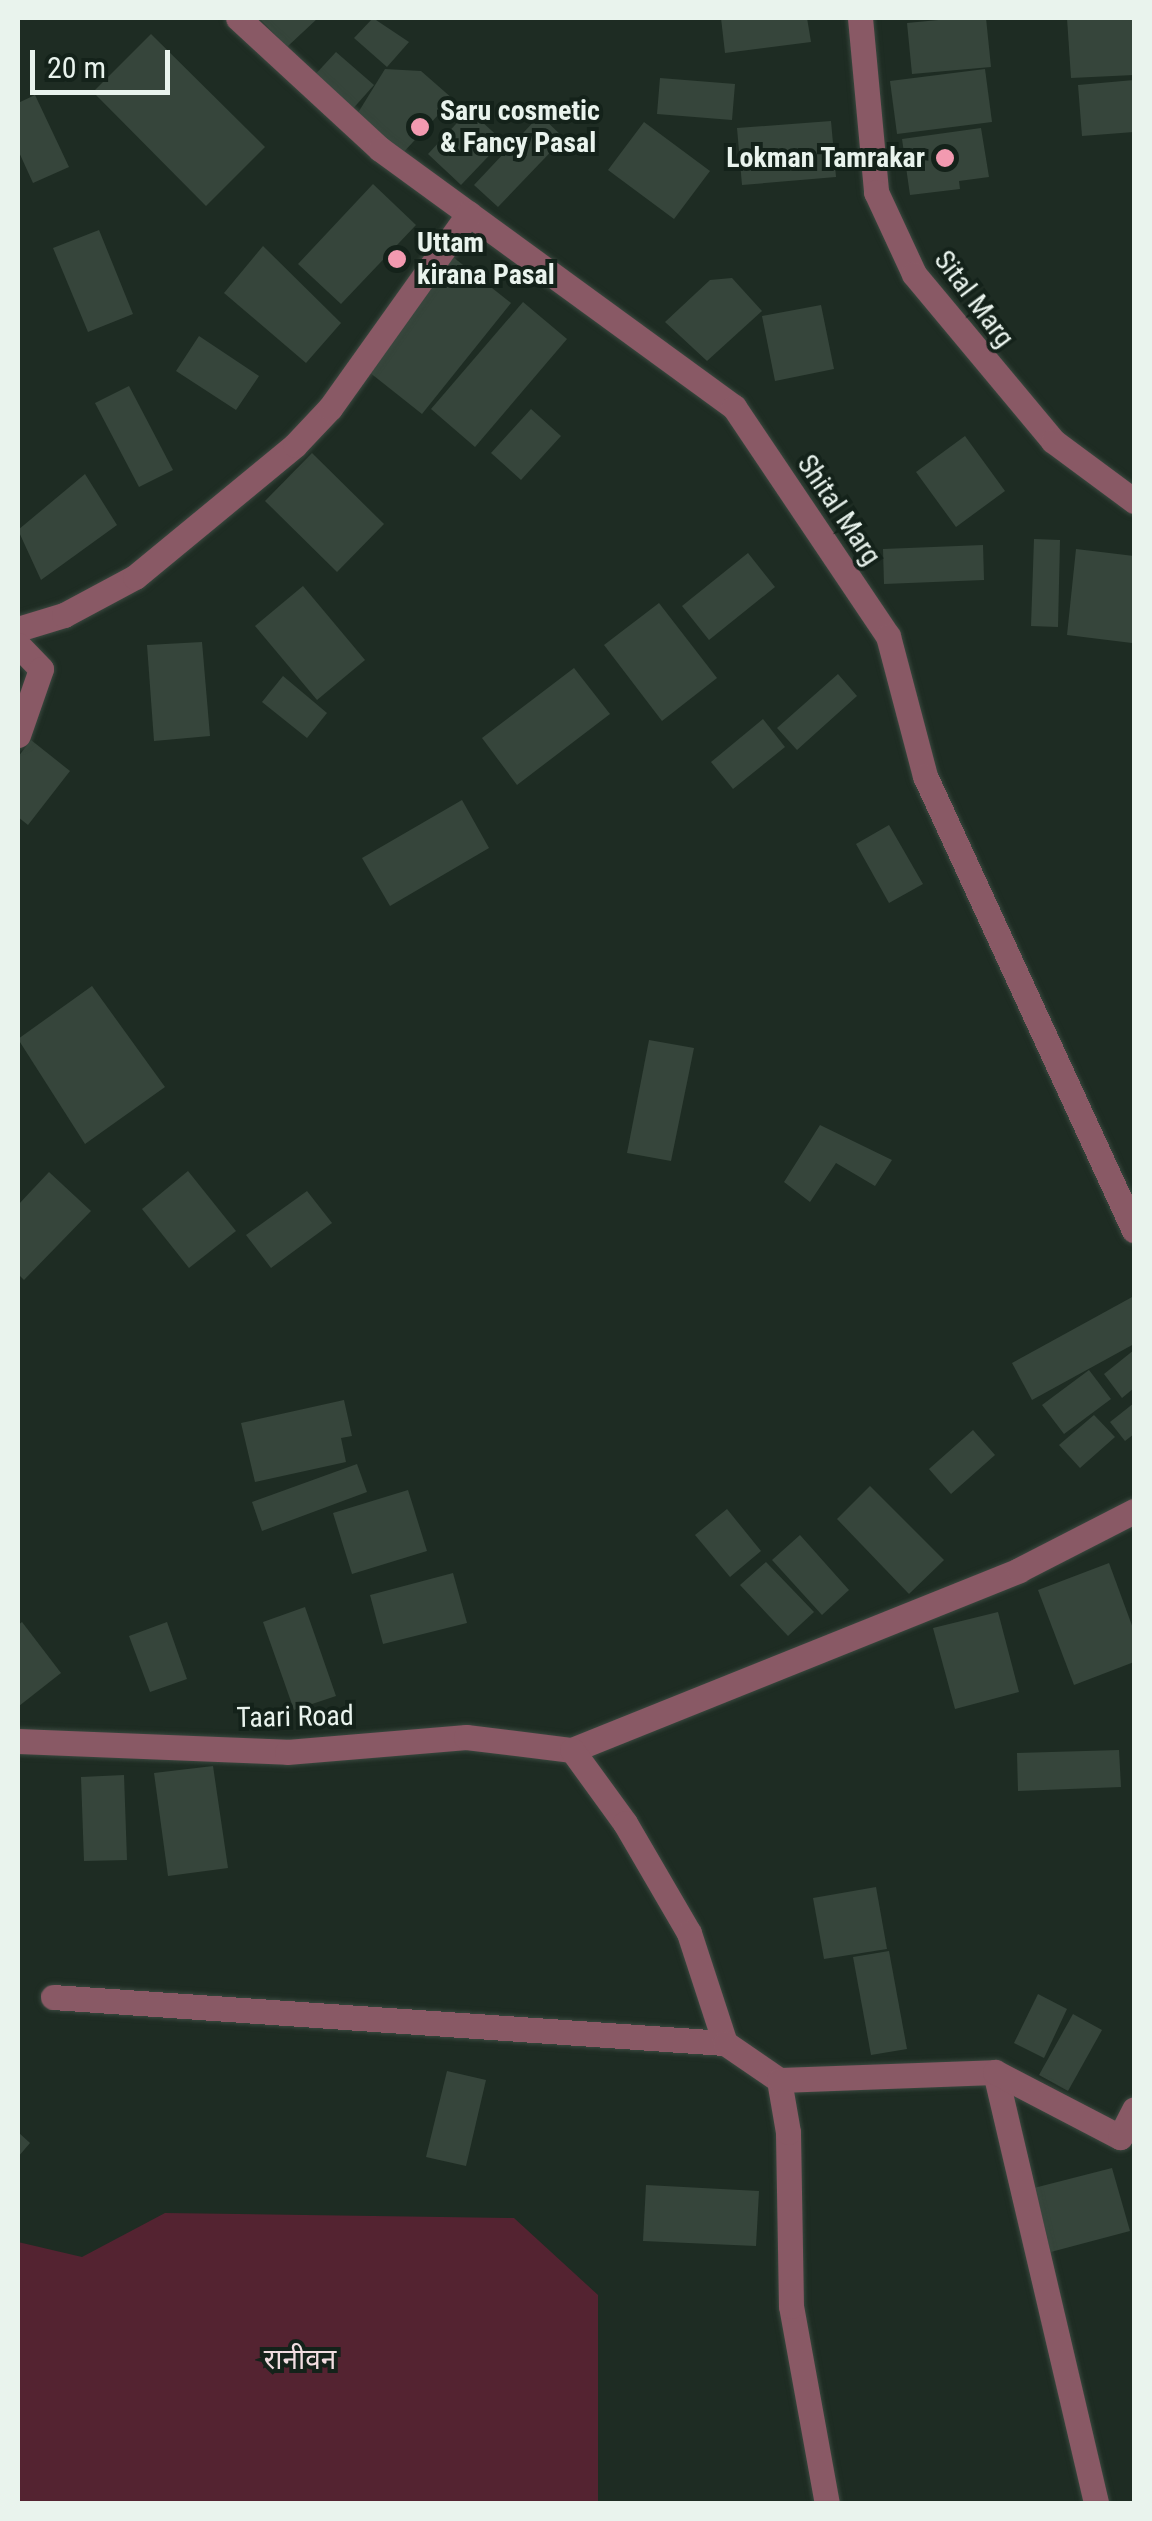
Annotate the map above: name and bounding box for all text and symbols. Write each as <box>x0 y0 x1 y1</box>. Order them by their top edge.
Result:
scale bar <box>35 30 175 92</box>
text: 20 m <box>47 50 106 85</box>
place label: Saru cosmetic & Fancy Pasal <box>440 94 600 160</box>
marker: Saru cosmetic & Fancy Pasal <box>409 116 431 138</box>
place label: Lokman Tamrakar <box>725 141 925 175</box>
marker: Lokman Tamrakar <box>934 147 956 169</box>
place label: Uttam kirana Pasal <box>417 226 555 292</box>
street label: Sital Marg <box>927 244 1021 354</box>
marker: Uttam kirana Pasal <box>386 248 408 270</box>
street label: Shital Marg <box>790 449 888 571</box>
street label: Taari Road <box>236 1699 354 1735</box>
park label: रानीवन <box>264 2343 336 2377</box>

